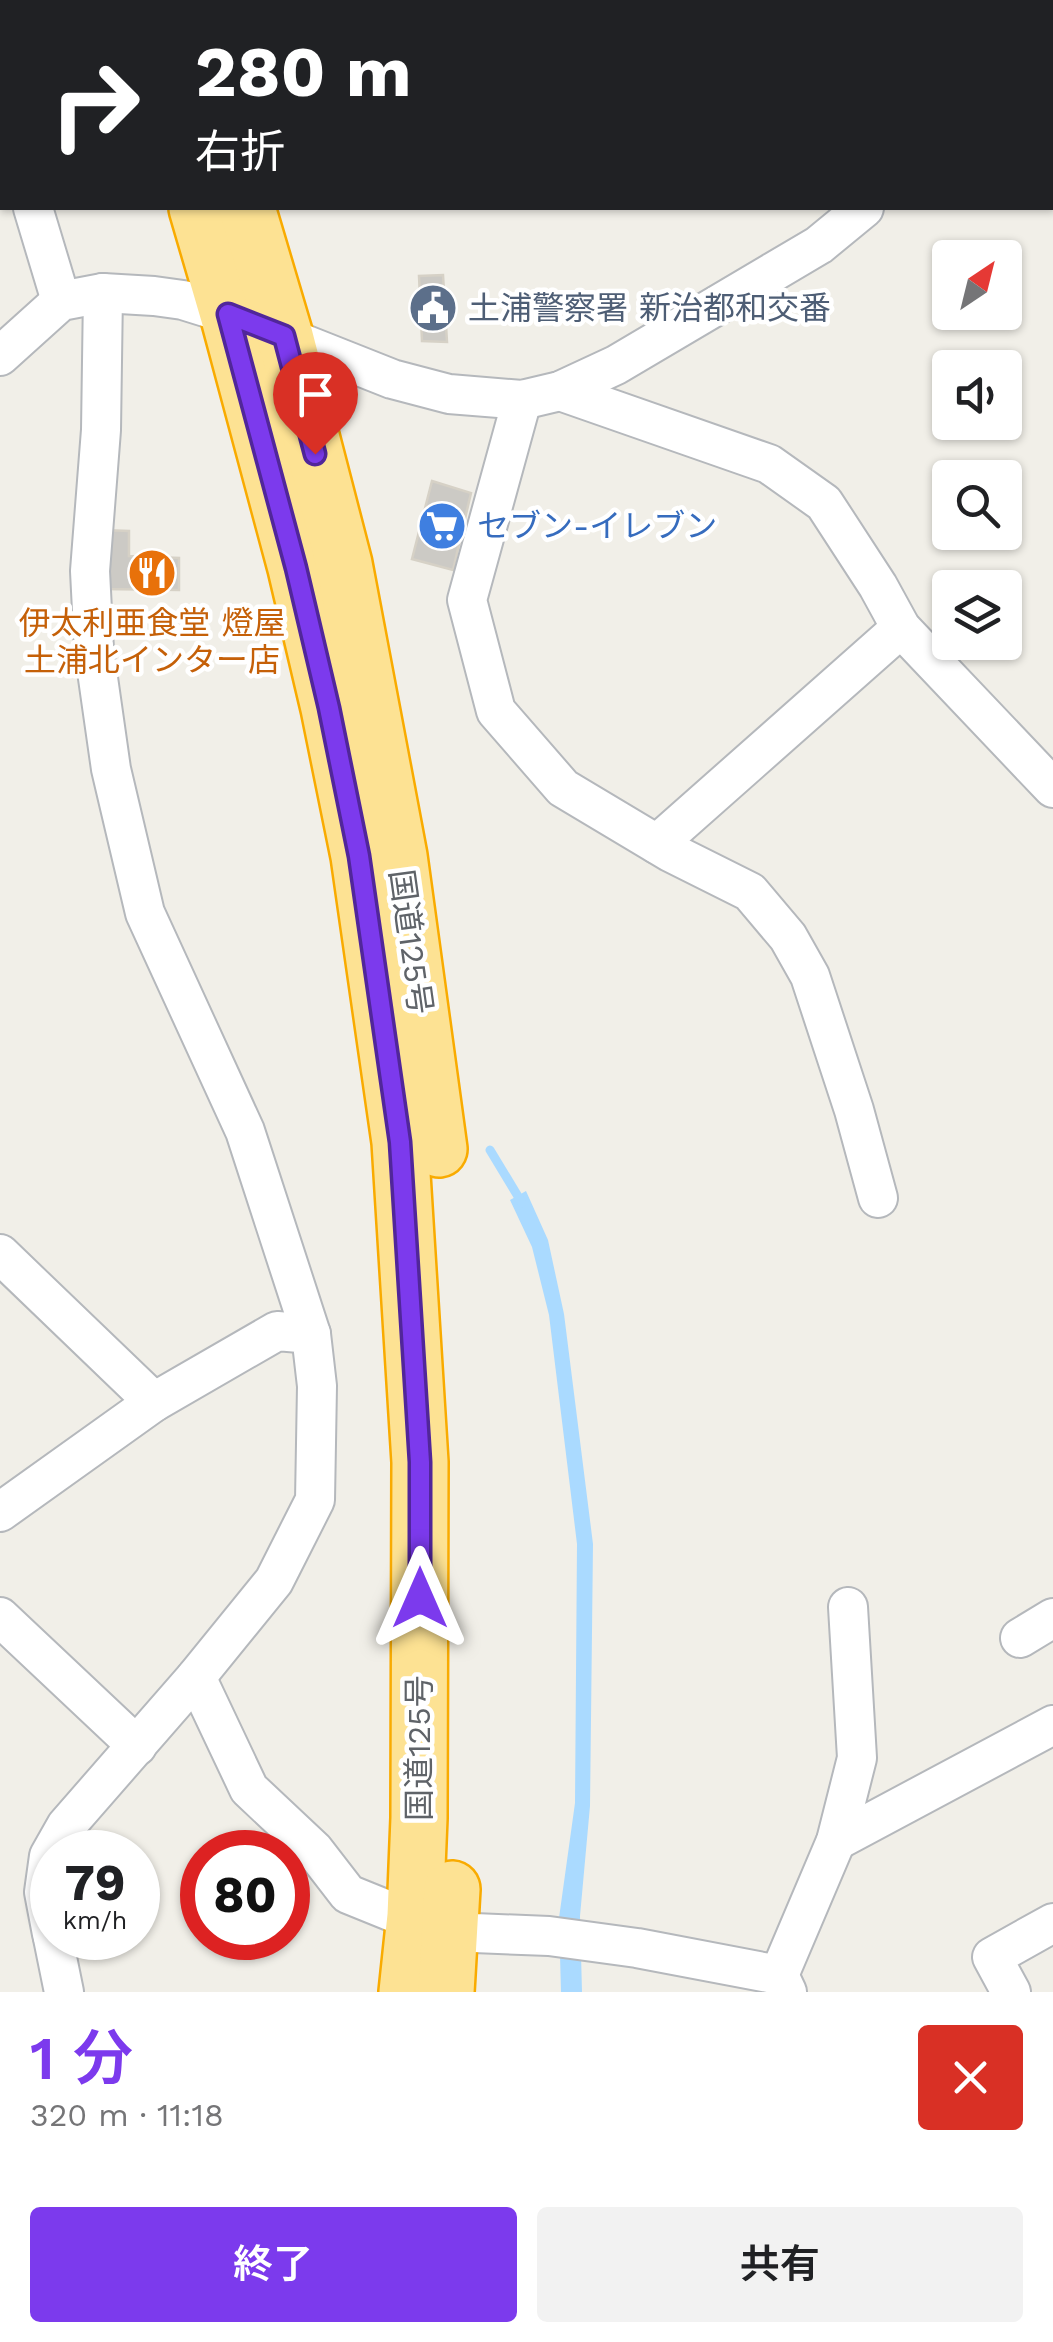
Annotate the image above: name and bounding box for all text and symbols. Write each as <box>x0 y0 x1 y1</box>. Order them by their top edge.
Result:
text: 280 m <box>195 31 412 113</box>
icon: right <box>30 40 160 170</box>
text: 右折 <box>195 125 285 178</box>
north arrow <box>932 240 1022 330</box>
map controls <box>932 240 1022 660</box>
public building icon: 土浦警察署 新治都和交番 <box>407 282 459 334</box>
place label: 土浦警察署 新治都和交番 <box>468 289 831 327</box>
button: sound <box>932 350 1022 440</box>
pin <box>273 352 358 455</box>
icon: arrive <box>288 367 343 422</box>
button: search <box>932 460 1022 550</box>
supermarket icon: セブン-イレブン <box>416 500 468 552</box>
place label: セブン-イレブン <box>477 507 717 545</box>
restaurant icon: 伊太利亜食堂 燈屋 土浦北インター店 <box>126 547 178 599</box>
button: layers <box>932 570 1022 660</box>
place label: 伊太利亜食堂 燈屋 土浦北インター店 <box>19 604 285 679</box>
street label: 国道125号 <box>382 867 440 1017</box>
position arrow <box>368 1546 472 1650</box>
street label: 国道125号 <box>400 1675 438 1821</box>
speed limit sign: 80 <box>180 1830 310 1960</box>
text: 79 <box>64 1853 126 1912</box>
text: km/h <box>63 1906 127 1935</box>
text: 1 分 <box>30 2023 133 2094</box>
button: close <box>918 2025 1023 2130</box>
text: 320 m · 11:18 <box>30 2096 224 2134</box>
button: 終了 <box>30 2207 517 2322</box>
button: 共有 <box>537 2207 1023 2322</box>

